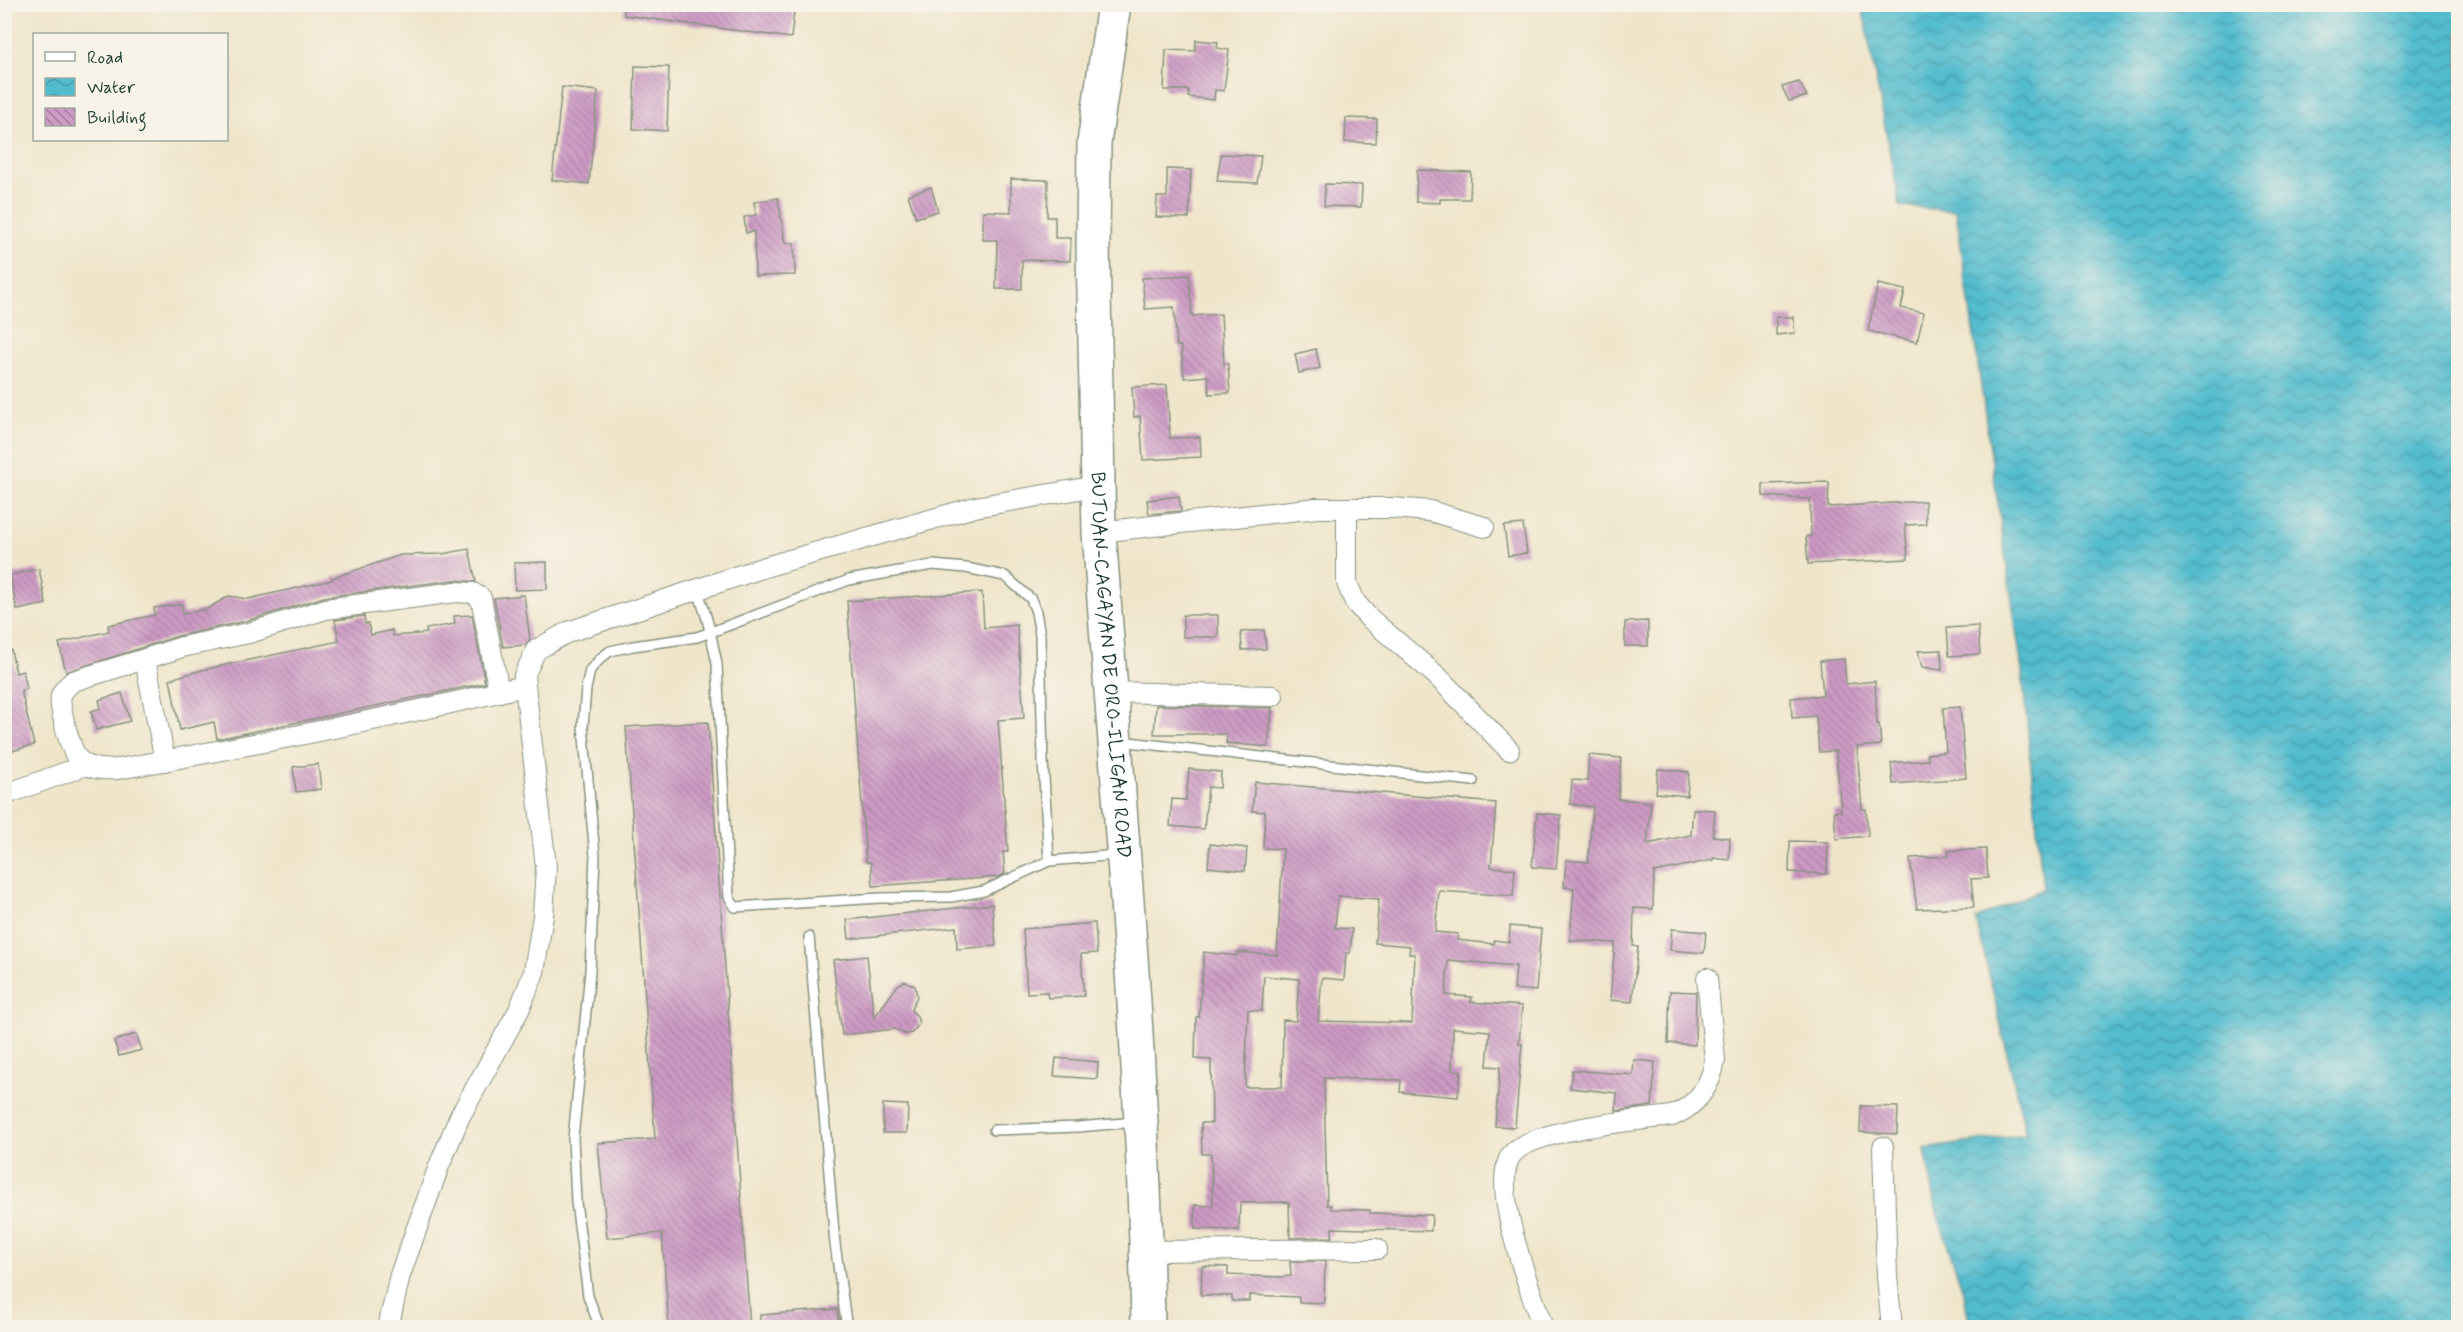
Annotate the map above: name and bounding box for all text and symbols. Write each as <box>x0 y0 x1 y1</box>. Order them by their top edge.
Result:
legend <box>33 33 228 141</box>
text: Road <box>87 46 123 70</box>
text: Water <box>87 76 136 100</box>
text: Building <box>87 106 147 132</box>
street label: BUTUAN-CAGAYAN DE ORO-ILIGAN ROAD <box>1084 471 1137 859</box>

